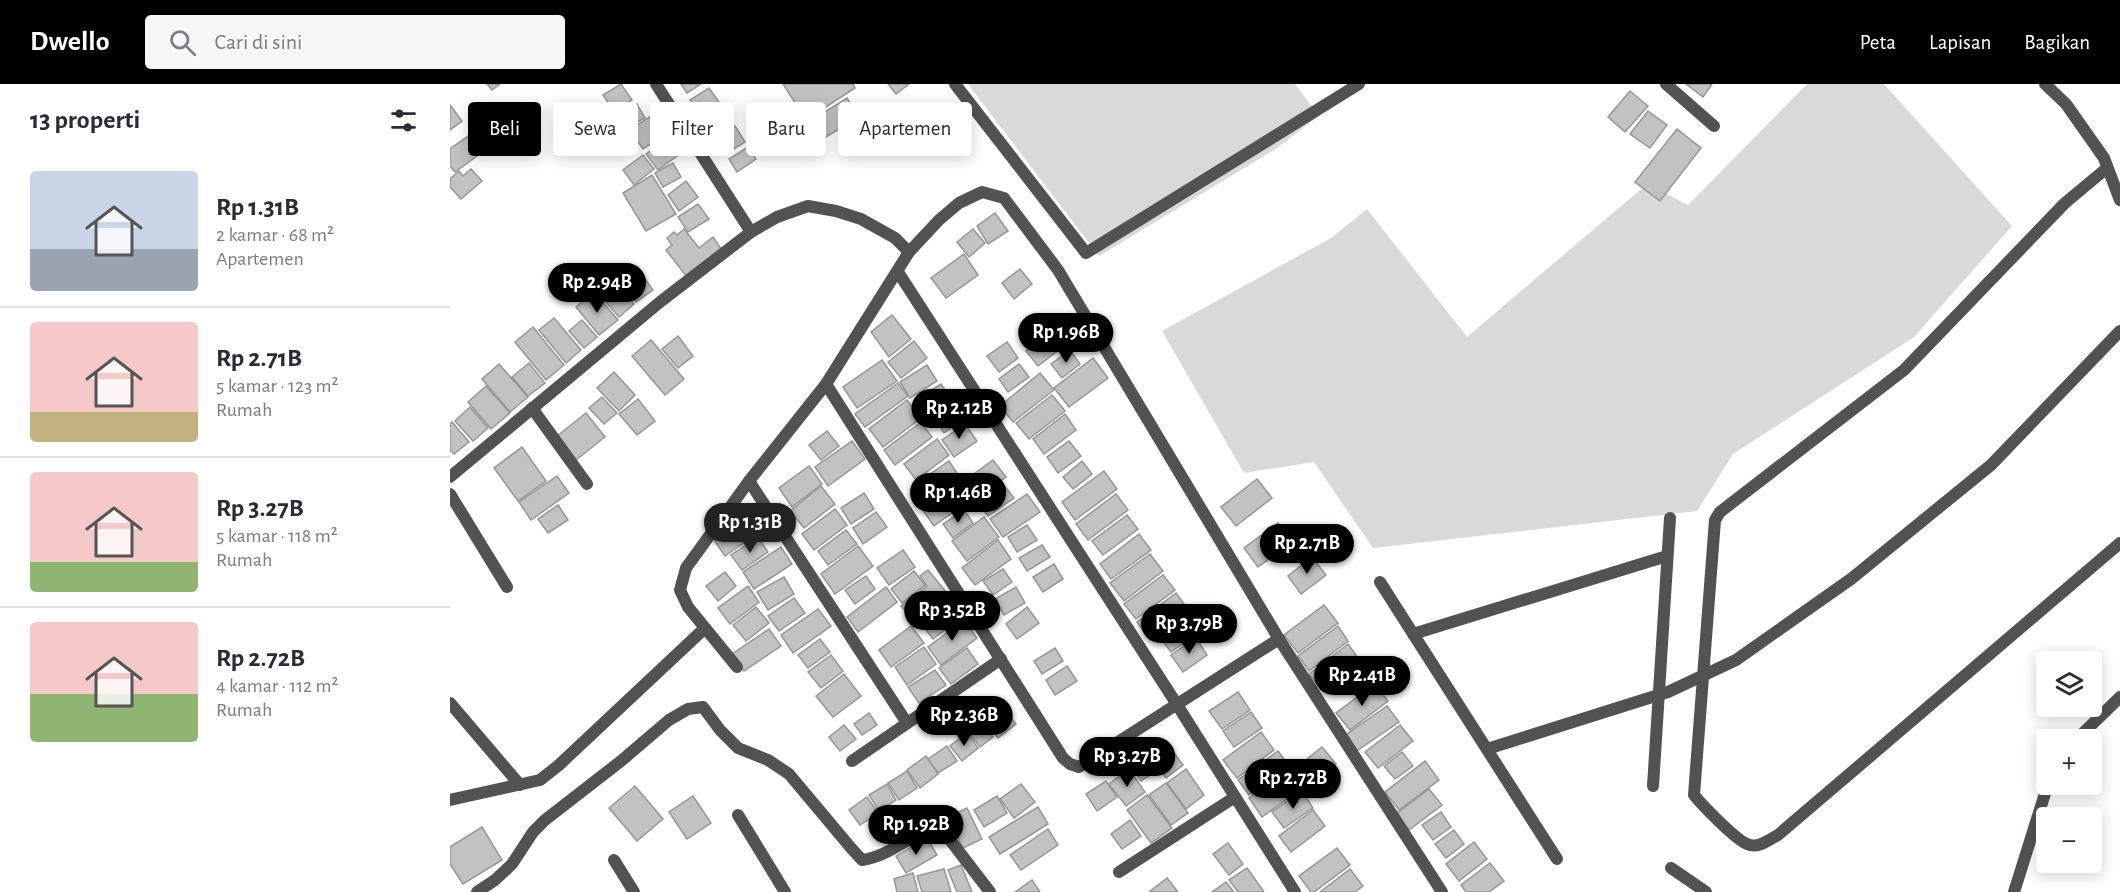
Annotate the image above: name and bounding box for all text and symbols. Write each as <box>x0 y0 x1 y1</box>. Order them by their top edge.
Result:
search box <box>145 15 565 69</box>
icon: search <box>166 26 199 59</box>
text: Dwello <box>30 28 109 56</box>
text: Cari di sini <box>214 31 302 53</box>
text: Peta <box>1860 32 1896 53</box>
text: Lapisan <box>1929 32 1991 53</box>
text: Bagikan <box>2024 32 2090 53</box>
chip: Beli <box>468 102 541 156</box>
chip: Sewa <box>553 102 638 156</box>
chip: Filter <box>650 102 734 156</box>
chip: Baru <box>746 102 826 156</box>
chip: Apartemen <box>838 102 972 156</box>
icon: filters <box>387 104 420 137</box>
text: 13 properti <box>30 107 140 133</box>
text: Rp 1.31B <box>216 194 299 220</box>
icon: home <box>78 195 150 267</box>
text: 2 kamar · 68 m² <box>216 225 334 245</box>
text: Apartemen <box>216 249 304 269</box>
pin: Rp 2.94B <box>535 263 659 314</box>
text: Rp 2.94B <box>562 272 632 292</box>
pin: Rp 1.96B <box>1004 313 1128 364</box>
text: Rp 1.96B <box>1032 322 1100 342</box>
text: Rp 2.71B <box>216 345 302 371</box>
icon: home <box>78 346 150 418</box>
text: 5 kamar · 123 m² <box>216 376 339 396</box>
pin: Rp 2.12B <box>897 389 1021 440</box>
text: Rp 2.12B <box>926 398 992 418</box>
text: Rumah <box>216 400 272 420</box>
pin: Rp 1.46B <box>896 473 1020 524</box>
text: Rp 1.46B <box>924 482 992 502</box>
text: Rp 3.27B <box>216 495 304 521</box>
icon: home <box>78 496 150 568</box>
pin: Rp 1.31B <box>688 503 812 554</box>
text: Rp 1.31B <box>718 512 782 532</box>
pin: Rp 2.71B <box>1245 524 1369 575</box>
text: 5 kamar · 118 m² <box>216 526 338 546</box>
text: Rp 2.71B <box>1274 533 1340 553</box>
text: Rumah <box>216 550 272 570</box>
pin: Rp 3.52B <box>890 591 1014 642</box>
text: Rp 3.52B <box>918 600 986 620</box>
pin: Rp 3.79B <box>1127 604 1251 655</box>
text: Rp 3.79B <box>1155 613 1223 633</box>
text: Rp 2.72B <box>216 645 305 671</box>
icon: home <box>78 646 150 718</box>
map controls <box>2036 651 2102 873</box>
button: layers <box>2036 651 2102 717</box>
pin: Rp 2.41B <box>1300 656 1424 707</box>
text: Rp 2.41B <box>1328 665 1396 685</box>
text: 4 kamar · 112 m² <box>216 676 339 696</box>
pin: Rp 2.36B <box>902 696 1026 747</box>
text: Rumah <box>216 700 272 720</box>
text: Rp 2.36B <box>930 705 998 725</box>
button: + <box>2036 729 2102 795</box>
pin: Rp 3.27B <box>1065 737 1189 788</box>
text: Rp 3.27B <box>1093 746 1161 766</box>
pin: Rp 2.72B <box>1231 759 1355 810</box>
text: Rp 2.72B <box>1259 768 1327 788</box>
pin: Rp 1.92B <box>854 805 978 856</box>
button: − <box>2036 807 2102 873</box>
text: Rp 1.92B <box>882 814 950 834</box>

